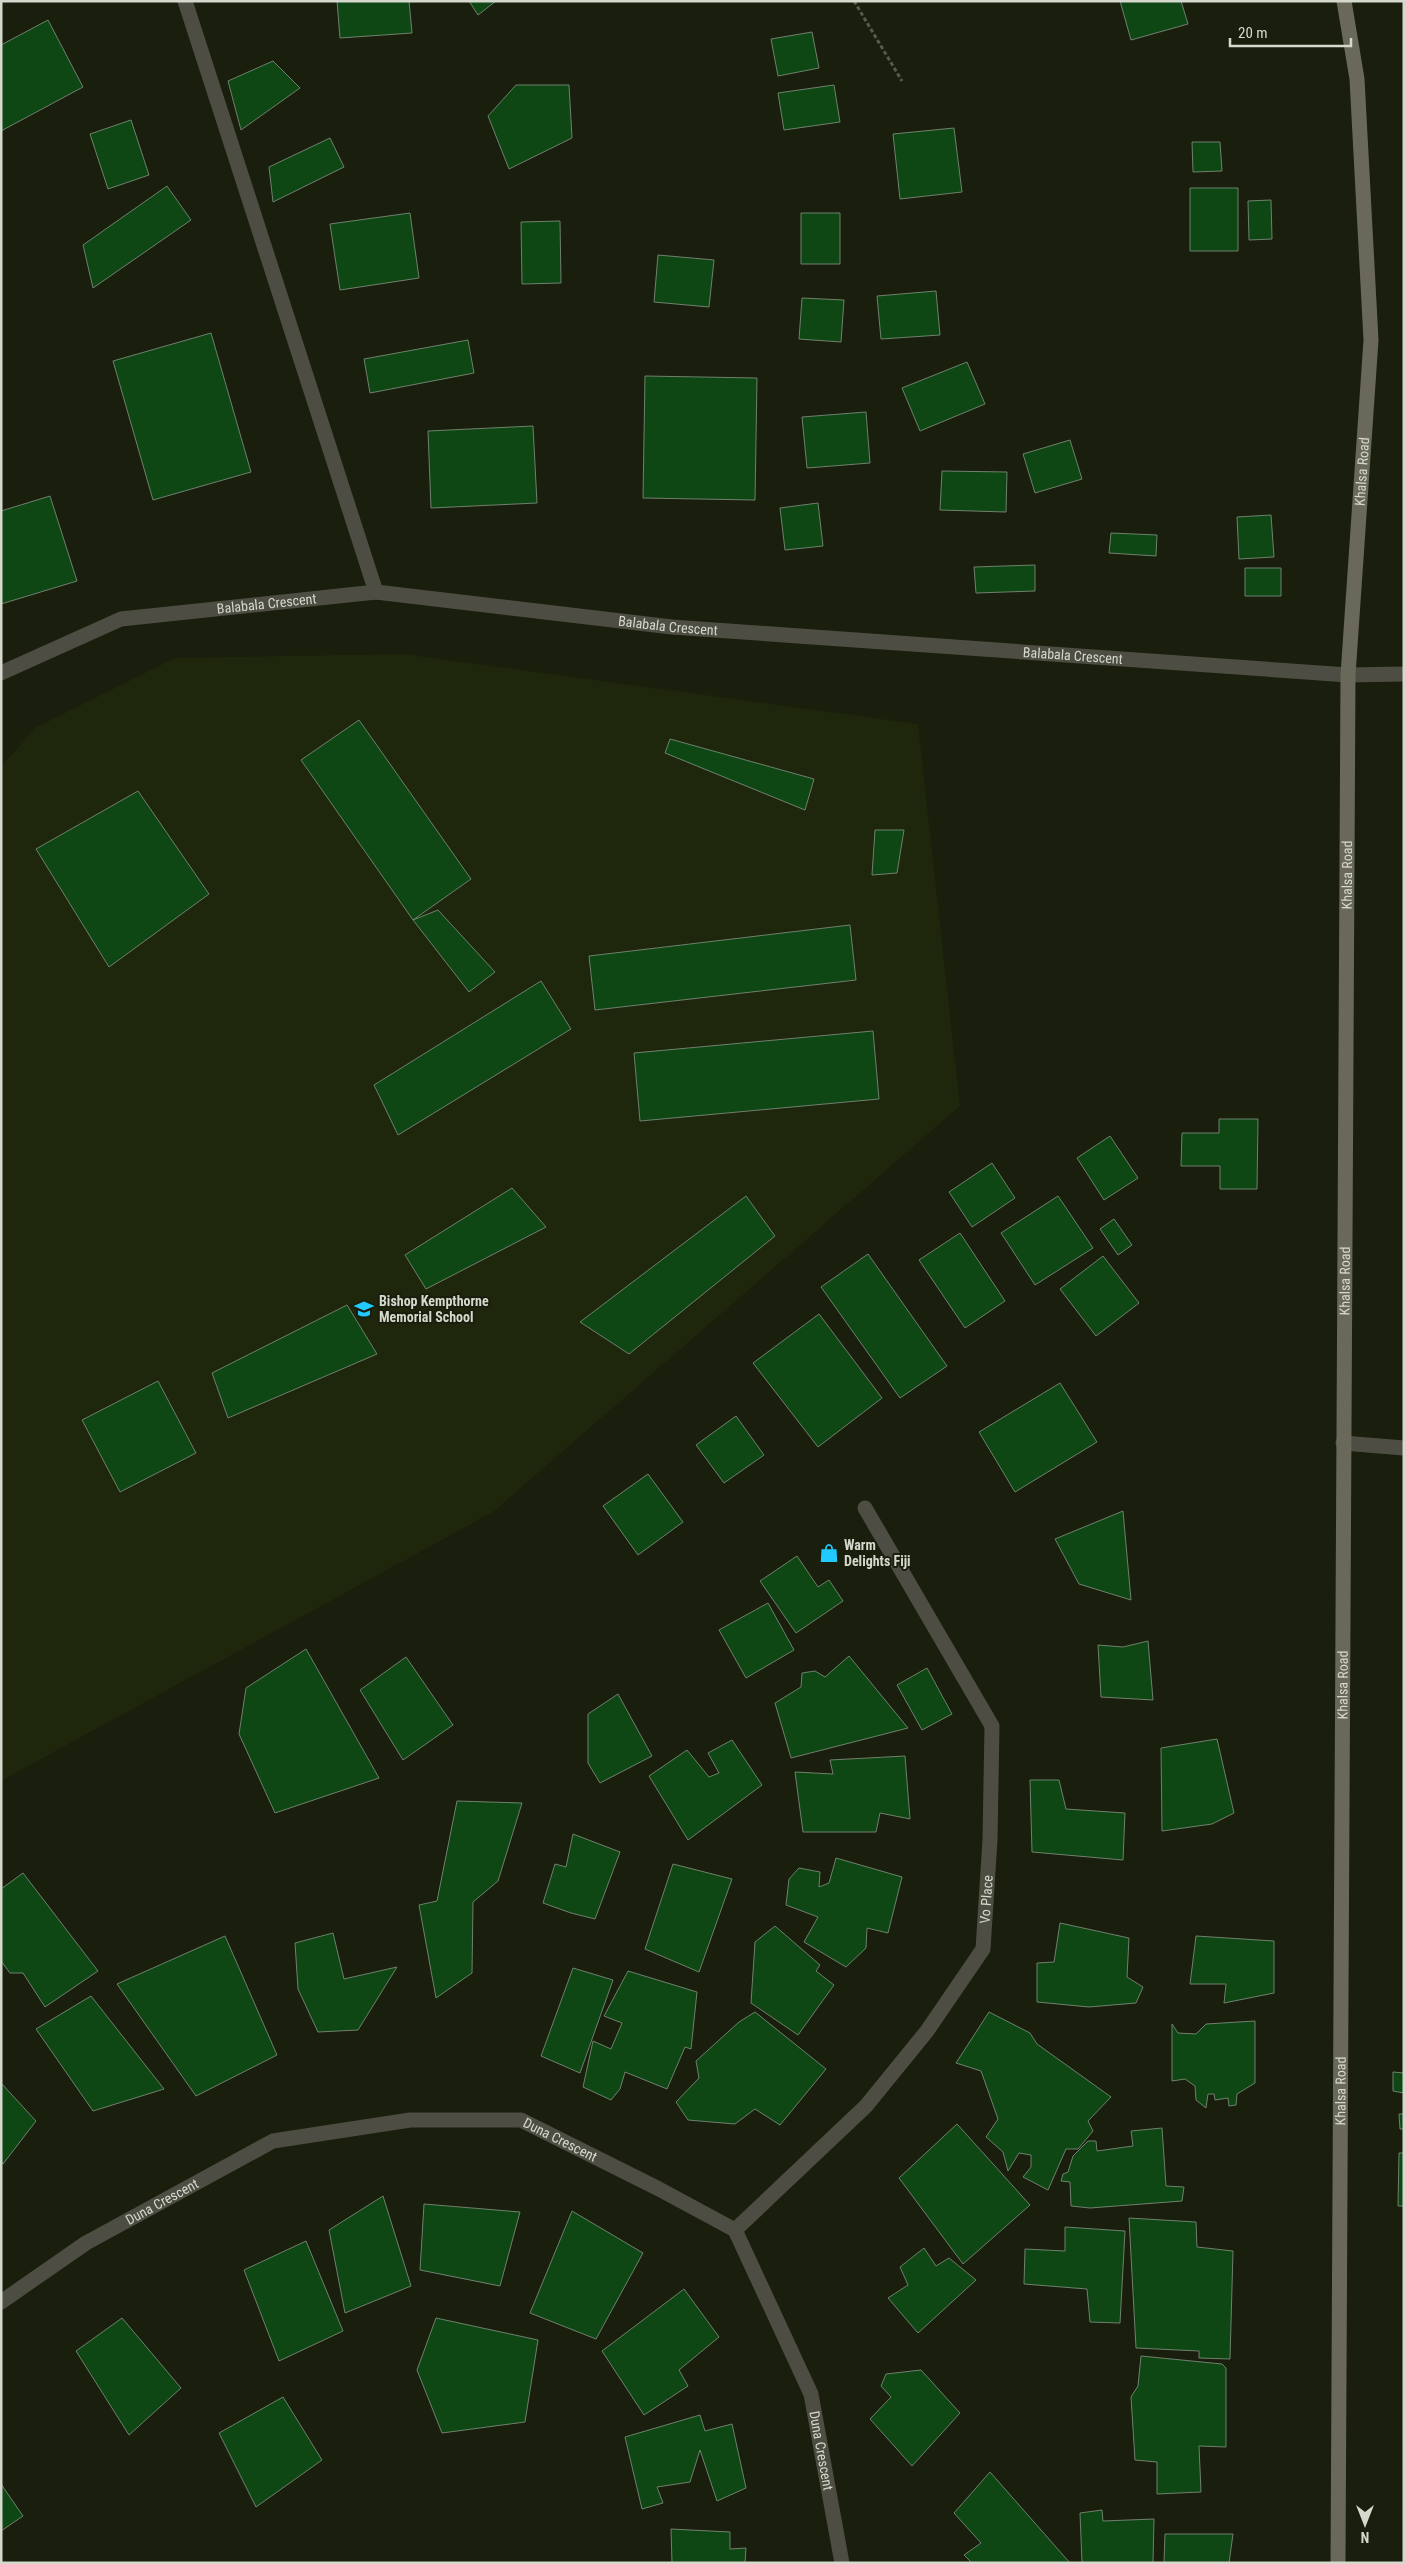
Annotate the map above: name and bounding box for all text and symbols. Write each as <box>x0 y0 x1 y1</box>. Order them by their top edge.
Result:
scale bar <box>1230 15 1351 47</box>
text: 20 m <box>1238 24 1268 42</box>
street label: Khalsa Road <box>1352 437 1372 506</box>
street label: Balabala Crescent <box>216 590 317 617</box>
street label: Balabala Crescent <box>617 613 718 638</box>
street label: Balabala Crescent <box>1022 644 1123 667</box>
street label: Khalsa Road <box>1339 841 1355 909</box>
street label: Khalsa Road <box>1337 1247 1353 1315</box>
place label: Bishop Kempthorne Memorial School <box>379 1293 489 1325</box>
school or university icon: Bishop Kempthorne Memorial School <box>353 1298 375 1320</box>
place label: Warm Delights Fiji <box>844 1537 911 1569</box>
shop icon: Warm Delights Fiji <box>818 1542 840 1564</box>
street label: Khalsa Road <box>1334 1651 1351 1719</box>
street label: Vo Place <box>977 1874 996 1924</box>
street label: Khalsa Road <box>1332 2057 1349 2125</box>
street label: Duna Crescent <box>521 2114 600 2165</box>
street label: Duna Crescent <box>123 2175 201 2228</box>
street label: Duna Crescent <box>806 2410 837 2492</box>
north arrow <box>1340 2499 1390 2549</box>
text: N <box>1361 2529 1369 2545</box>

